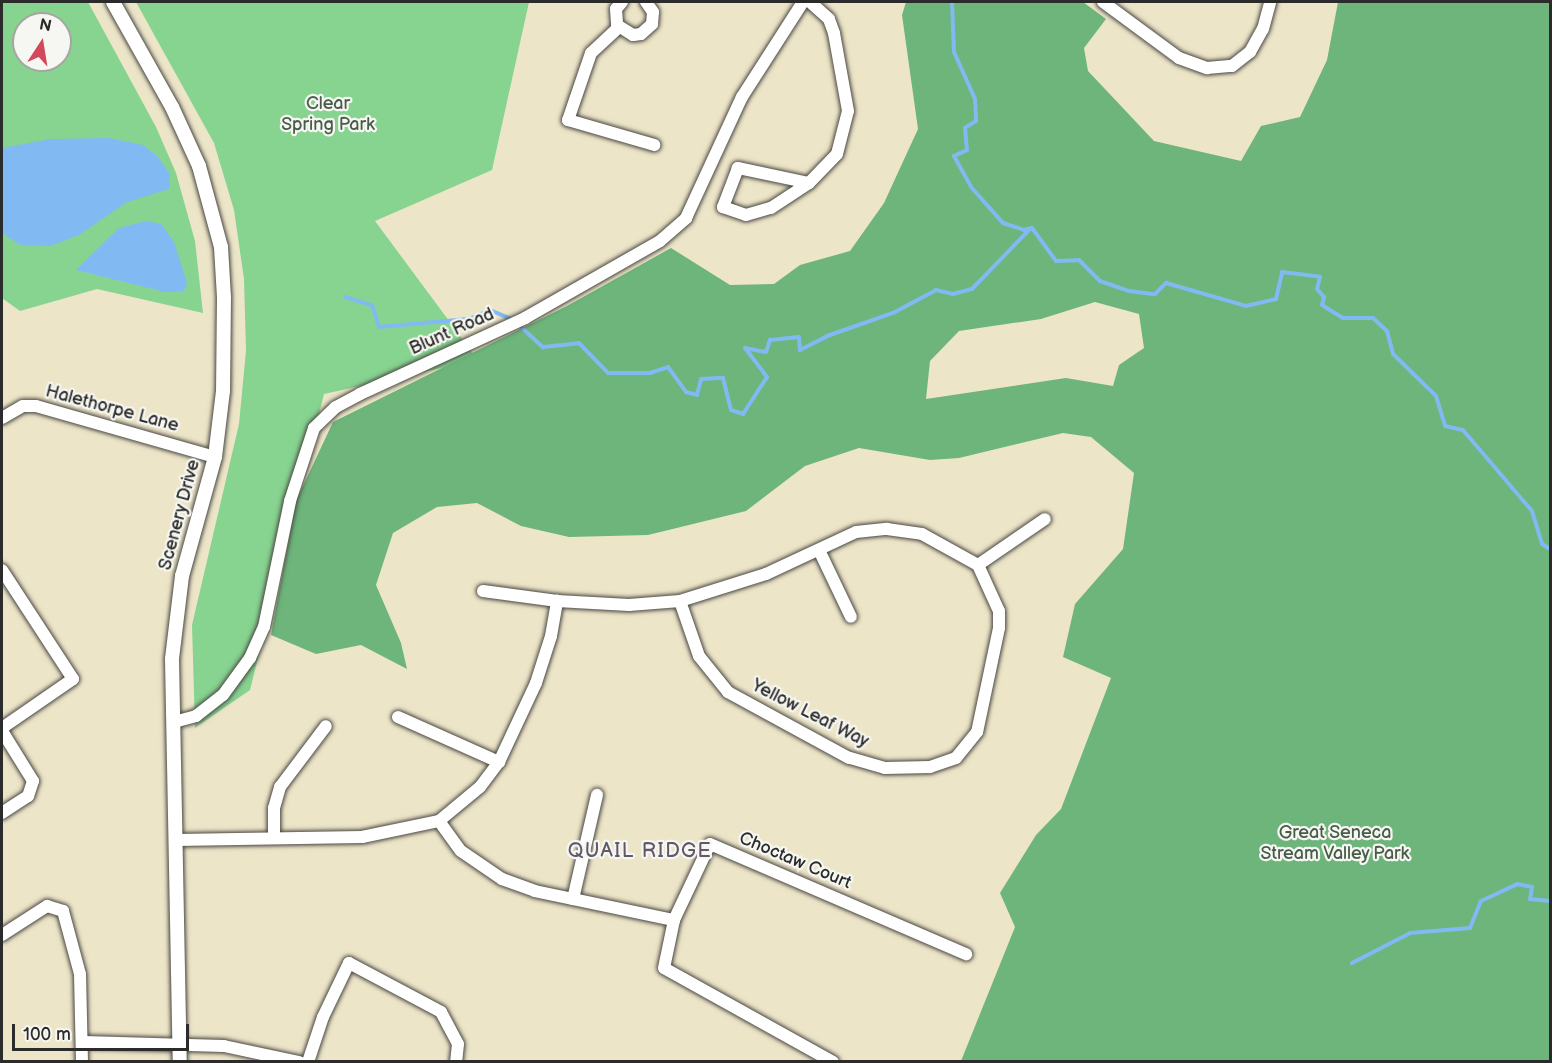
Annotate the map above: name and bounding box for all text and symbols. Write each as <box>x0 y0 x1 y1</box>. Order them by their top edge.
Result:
north arrow <box>12 12 72 72</box>
text: N <box>38 15 53 36</box>
park label: Clear Spring Park <box>281 94 375 136</box>
street label: Blunt Road <box>406 304 498 360</box>
street label: Halethorpe Lane <box>43 381 181 437</box>
street label: Scenery Drive <box>155 457 205 573</box>
street label: Yellow Leaf Way <box>747 675 873 753</box>
park label: Great Seneca Stream Valley Park <box>1260 823 1410 866</box>
street label: Choctaw Court <box>736 828 854 894</box>
district label: QUAIL RIDGE <box>568 839 712 863</box>
scale bar <box>15 1012 192 1050</box>
text: 100 m <box>23 1024 71 1045</box>

